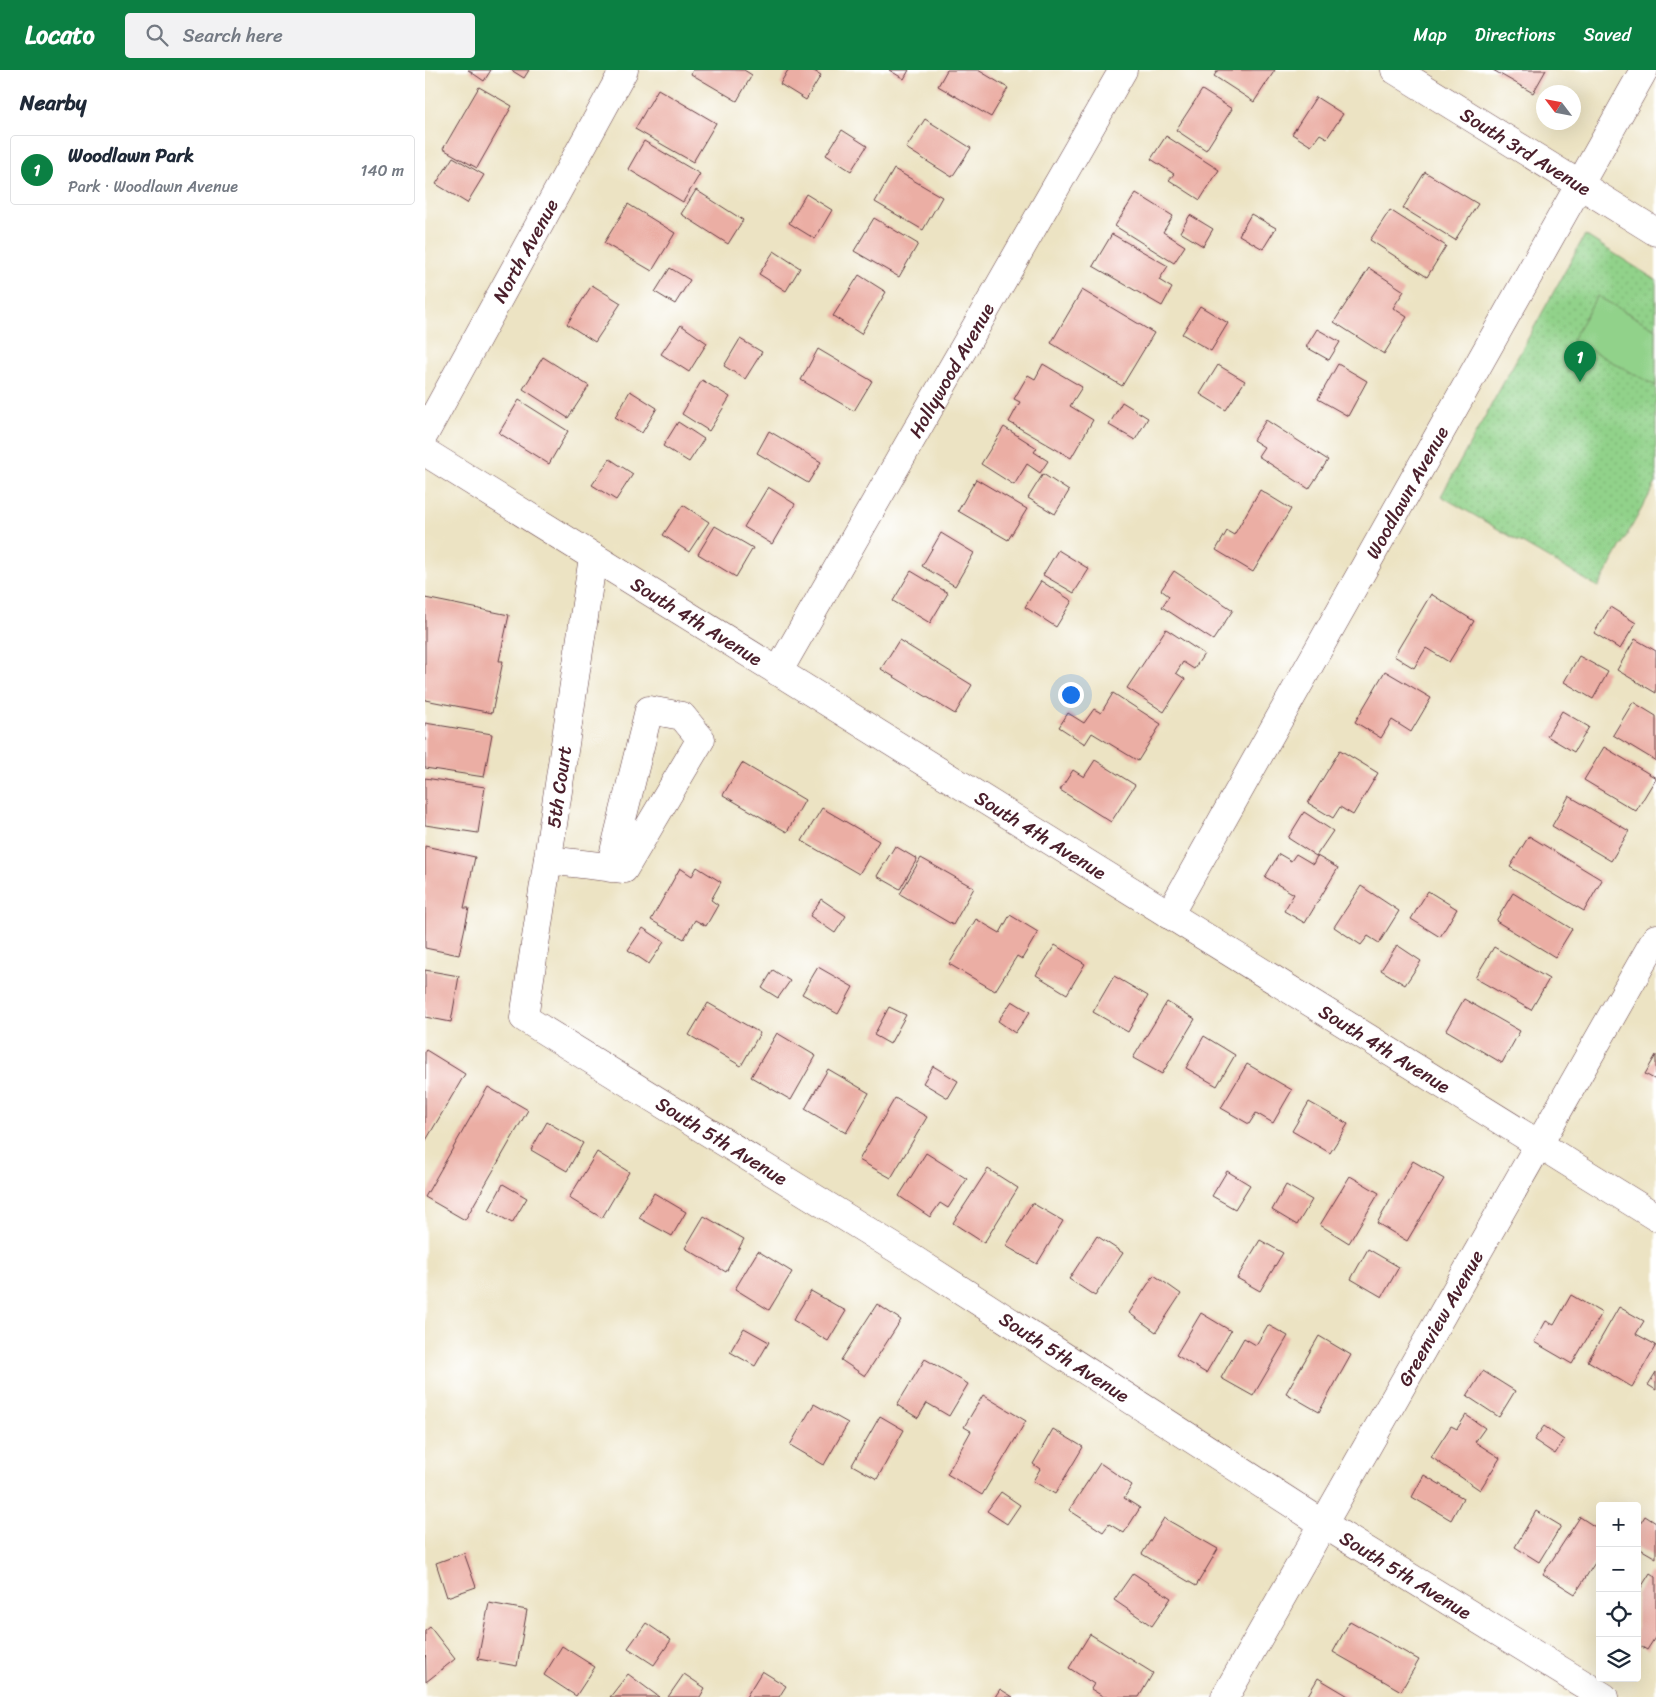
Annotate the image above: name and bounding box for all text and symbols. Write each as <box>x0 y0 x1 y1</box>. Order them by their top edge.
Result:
search box <box>125 13 475 58</box>
text: Locato <box>25 14 95 56</box>
text: Search here <box>183 19 283 52</box>
text: Map <box>1414 19 1447 51</box>
text: Directions <box>1475 19 1556 51</box>
text: Saved <box>1584 19 1631 51</box>
icon: search <box>143 21 171 49</box>
text: Nearby <box>20 84 86 122</box>
north arrow <box>1536 85 1581 130</box>
street label: South 3rd Avenue <box>1454 98 1598 205</box>
text: Woodlawn Park <box>68 139 194 172</box>
text: 1 <box>34 156 40 185</box>
text: 140 m <box>361 156 404 185</box>
text: Park · Woodlawn Avenue <box>68 172 238 201</box>
street label: North Avenue <box>483 192 567 309</box>
street label: Hollywood Avenue <box>899 296 1003 444</box>
pin: 1 <box>1564 341 1596 382</box>
street label: Woodlawn Avenue <box>1356 420 1457 565</box>
street label: South 4th Avenue <box>624 567 769 675</box>
your location <box>1058 682 1084 708</box>
street label: 5th Court <box>537 744 581 830</box>
street label: South 4th Avenue <box>968 781 1113 888</box>
street label: South 4th Avenue <box>1312 995 1457 1102</box>
street label: South 5th Avenue <box>650 1087 794 1194</box>
street label: Greenview Avenue <box>1388 1243 1492 1392</box>
street label: South 5th Avenue <box>992 1302 1136 1411</box>
map controls <box>1596 1502 1641 1682</box>
button: + <box>1596 1502 1641 1547</box>
street label: South 5th Avenue <box>1333 1521 1478 1628</box>
button: − <box>1596 1547 1641 1592</box>
button: locate <box>1596 1592 1641 1637</box>
button: layers <box>1596 1637 1641 1682</box>

